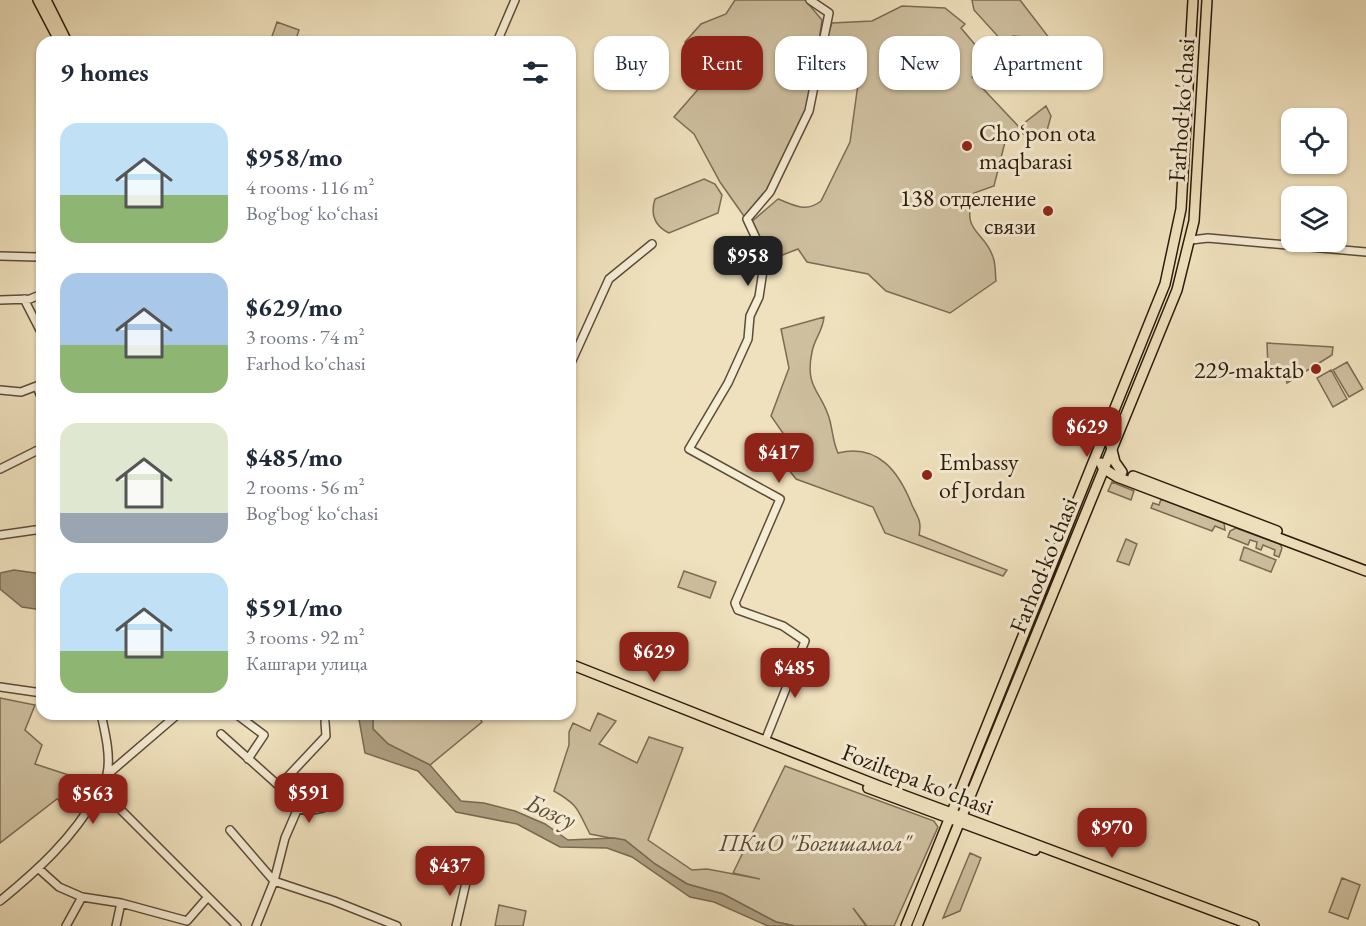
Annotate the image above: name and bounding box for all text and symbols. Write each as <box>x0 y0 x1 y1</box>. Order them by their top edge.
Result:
chip: Buy <box>594 36 669 90</box>
chip: Rent <box>681 36 763 90</box>
chip: Filters <box>775 36 867 90</box>
chip: New <box>879 36 960 90</box>
chip: Apartment <box>972 36 1103 90</box>
street label: Farhod ko'chasi <box>1161 37 1201 183</box>
text: 9 homes <box>60 55 149 89</box>
icon: filters <box>519 56 552 89</box>
map controls <box>1281 108 1347 252</box>
button: locate <box>1281 108 1347 174</box>
place label: Choʻpon ota maqbarasi <box>979 117 1096 176</box>
marker: Choʻpon ota maqbarasi <box>960 139 974 153</box>
text: $958/mo <box>246 140 342 174</box>
icon: home <box>108 147 180 219</box>
text: 4 rooms · 116 m² <box>246 174 374 200</box>
place label: 138 отделение связи <box>900 182 1036 241</box>
button: layers <box>1281 186 1347 252</box>
text: Bogʻbogʻ koʻchasi <box>246 200 378 226</box>
marker: 138 отделение связи <box>1041 204 1055 218</box>
pin: $958 <box>712 236 784 287</box>
text: $958 <box>728 242 768 268</box>
text: $629/mo <box>246 290 342 324</box>
icon: home <box>108 297 180 369</box>
text: 3 rooms · 74 m² <box>246 324 365 350</box>
text: Farhod ko'chasi <box>246 350 366 376</box>
place label: 229-maktab <box>1194 354 1304 385</box>
marker: 229-maktab <box>1309 362 1323 376</box>
pin: $629 <box>1051 407 1123 458</box>
text: $629 <box>1067 413 1107 439</box>
pin: $417 <box>743 433 815 484</box>
text: $417 <box>759 439 799 465</box>
text: $485/mo <box>246 440 342 474</box>
place label: Embassy of Jordan <box>939 446 1026 505</box>
icon: home <box>108 447 180 519</box>
marker: Embassy of Jordan <box>920 468 934 482</box>
text: 2 rooms · 56 m² <box>246 474 365 500</box>
street label: Farhod ko'chasi <box>1002 493 1084 637</box>
text: Bogʻbogʻ koʻchasi <box>246 500 378 526</box>
text: $591/mo <box>246 590 342 624</box>
icon: home <box>108 597 180 669</box>
text: 3 rooms · 92 m² <box>246 624 365 650</box>
pin: $629 <box>618 632 690 683</box>
text: $629 <box>634 638 674 664</box>
pin: $485 <box>759 648 831 699</box>
text: Кашгари улица <box>246 650 368 676</box>
text: $485 <box>775 654 815 680</box>
street label: Foziltepa ko'chasi <box>838 736 998 822</box>
pin: $591 <box>273 773 345 824</box>
pin: $563 <box>57 774 129 825</box>
text: $591 <box>289 779 329 805</box>
text: $563 <box>73 780 113 806</box>
water label: Бозсу <box>520 785 582 837</box>
pin: $970 <box>1076 808 1148 859</box>
text: $970 <box>1092 814 1132 840</box>
park label: ПКиО "Богишамол" <box>718 827 913 858</box>
pin: $437 <box>414 846 486 897</box>
text: $437 <box>430 852 470 878</box>

